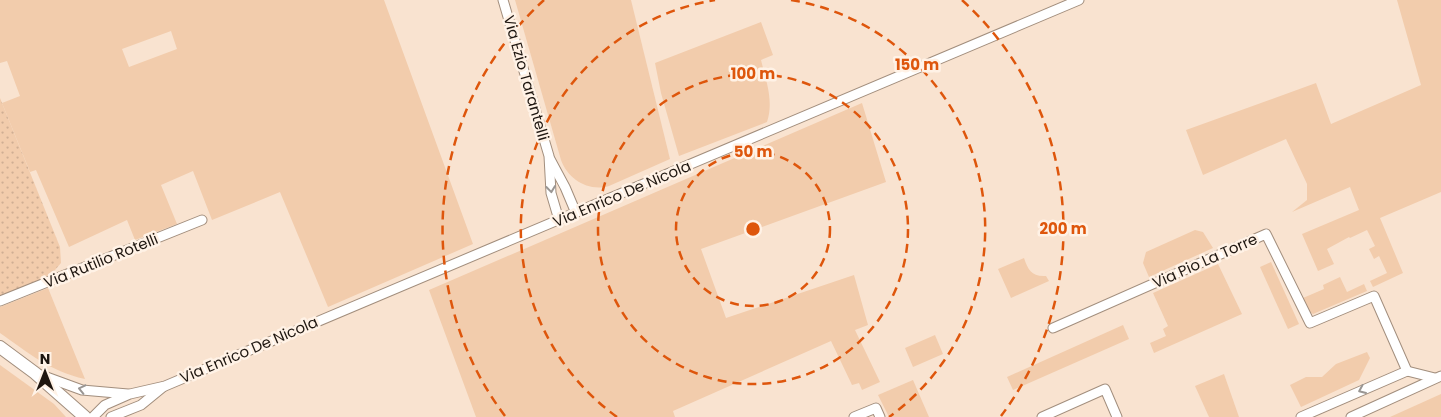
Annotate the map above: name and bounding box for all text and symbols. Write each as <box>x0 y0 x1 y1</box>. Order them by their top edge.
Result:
street label: Via Ezio Tarantelli <box>499 13 554 143</box>
text: 150 m <box>895 54 939 75</box>
text: 100 m <box>731 63 775 84</box>
text: 50 m <box>734 141 772 162</box>
street label: Via Enrico De Nicola <box>550 155 694 232</box>
one-way arrow <box>545 185 556 193</box>
text: 200 m <box>1039 218 1087 239</box>
centre of rings <box>744 220 762 238</box>
street label: Via Rutilio Rotelli <box>41 228 161 293</box>
street label: Via Pio La Torre <box>1149 228 1261 293</box>
street label: Via Enrico De Nicola <box>177 311 321 388</box>
north arrow <box>20 347 70 397</box>
text: N <box>40 349 50 369</box>
one-way arrow <box>78 384 86 395</box>
one-way arrow <box>1358 384 1367 395</box>

